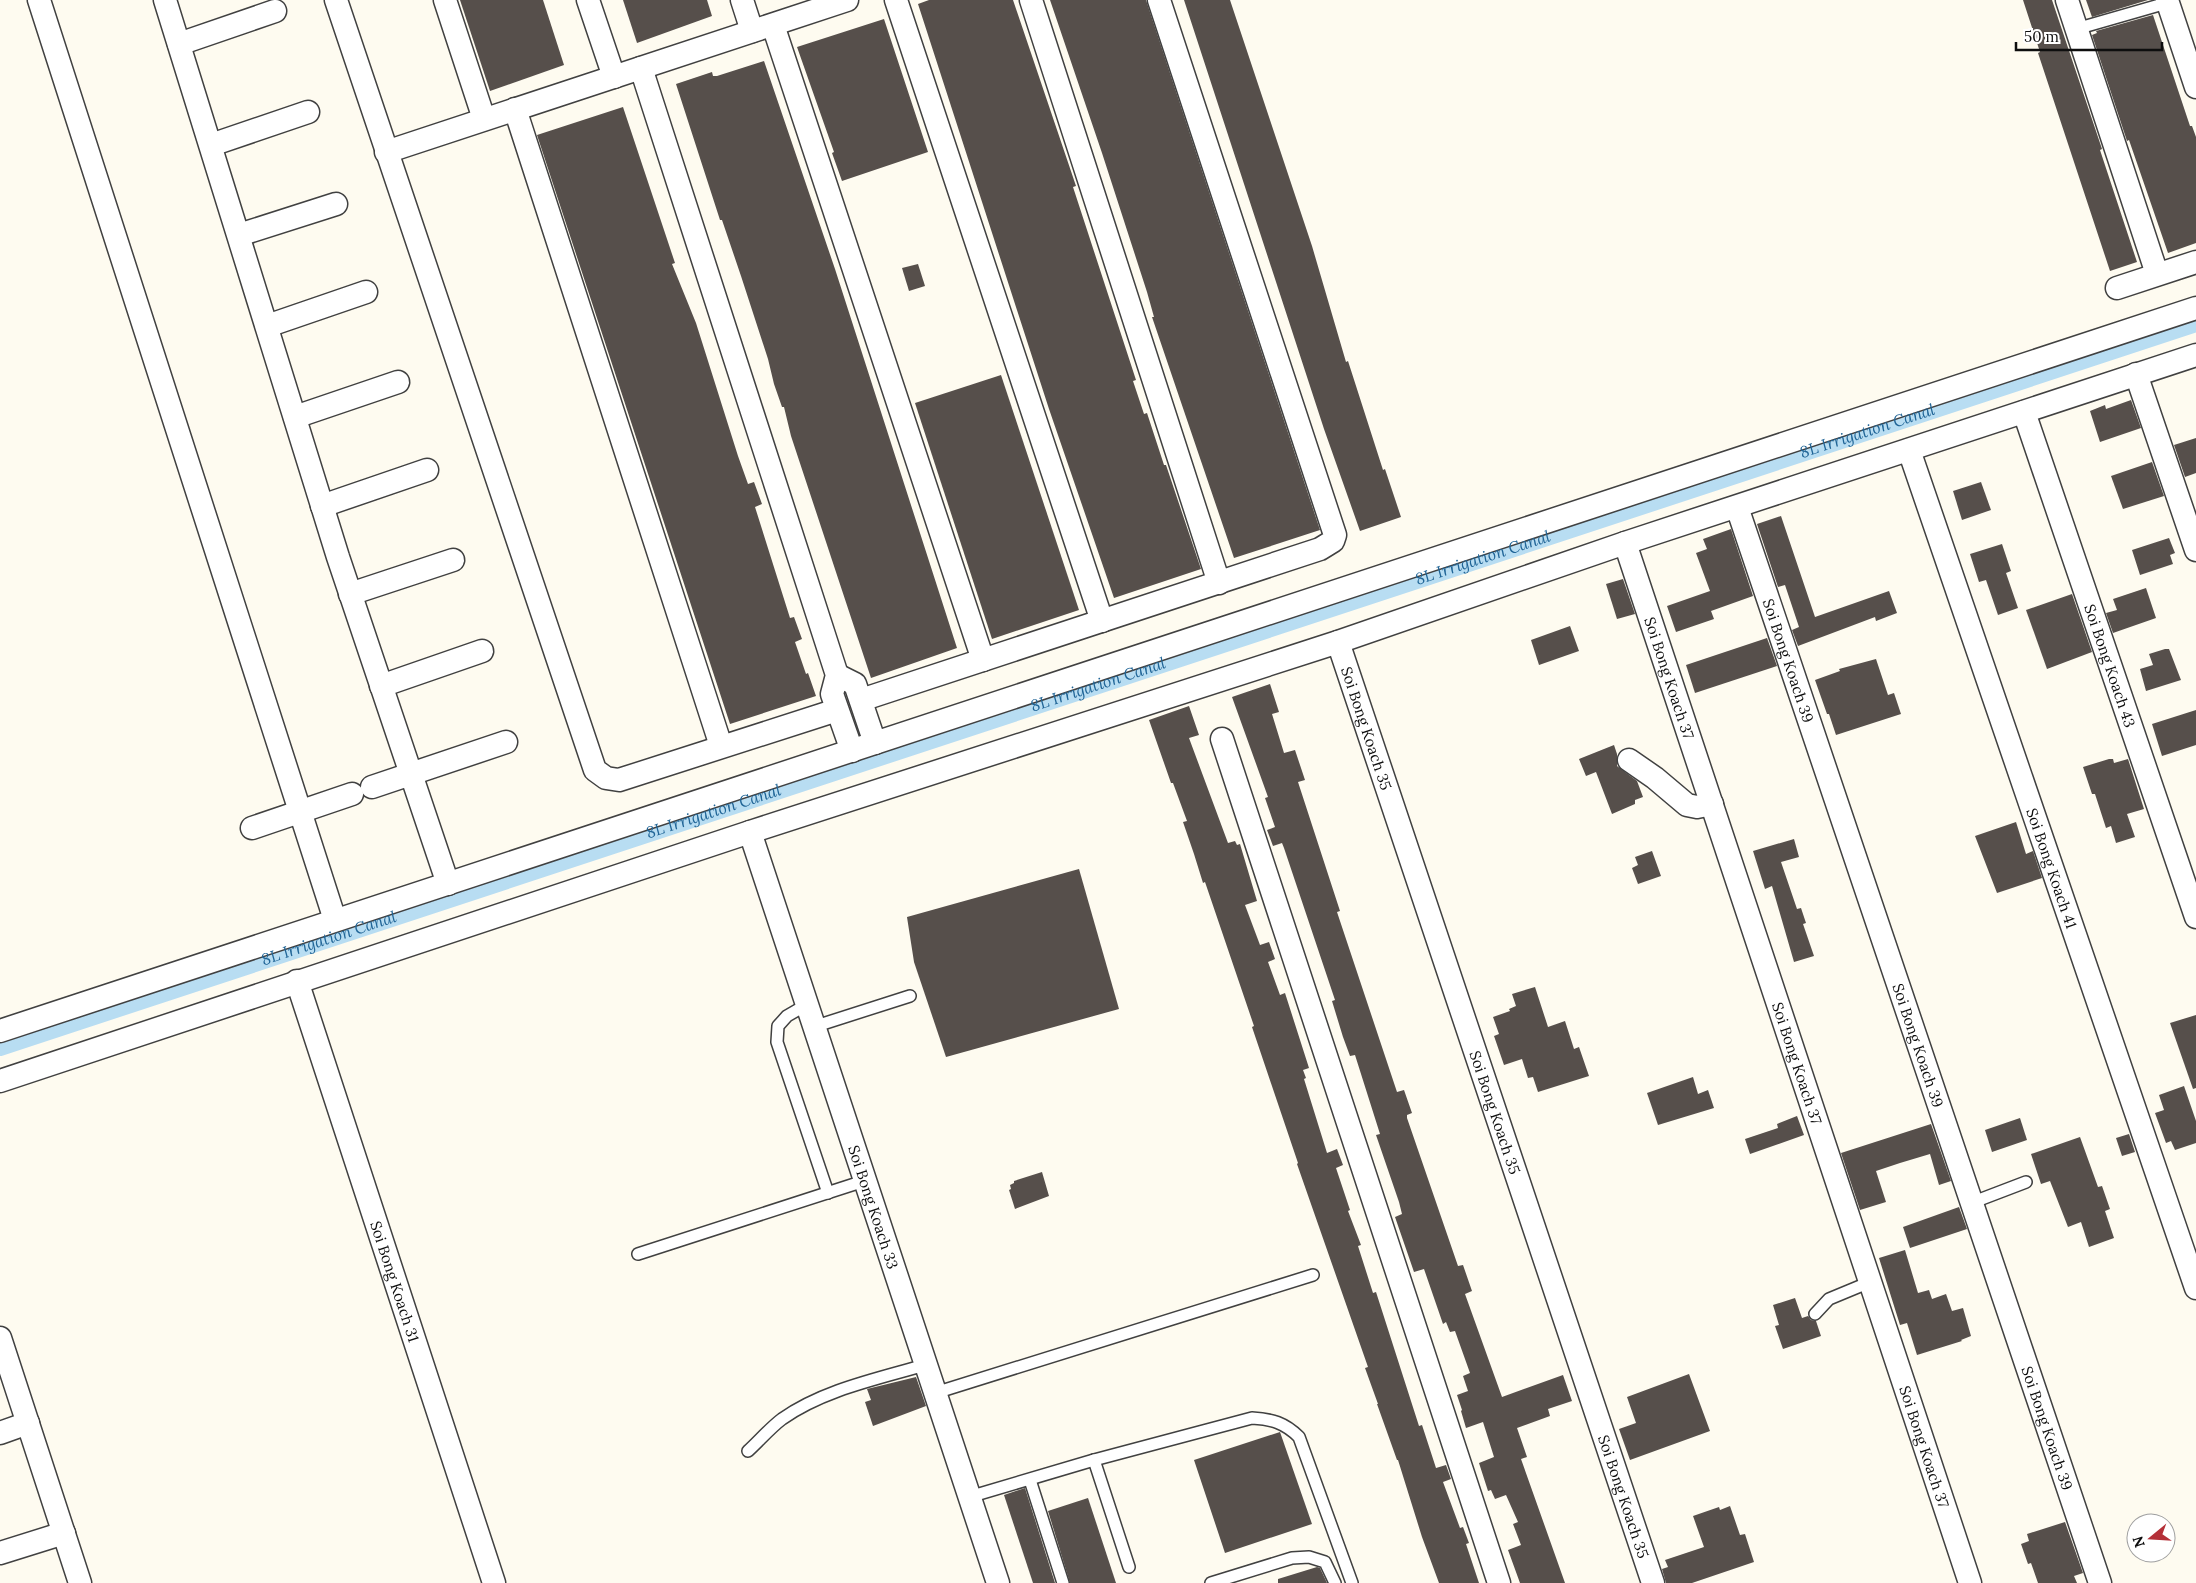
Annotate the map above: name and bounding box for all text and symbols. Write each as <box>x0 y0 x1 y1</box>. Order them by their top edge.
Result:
scale bar <box>2016 20 2162 52</box>
text: 50 m <box>2024 27 2059 46</box>
water label: 8L Irrigation Canal <box>1797 399 1938 462</box>
water label: 8L Irrigation Canal <box>1412 526 1553 589</box>
street label: Soi Bong Koach 39 <box>1759 596 1818 725</box>
street label: Soi Bong Koach 43 <box>2081 602 2140 730</box>
street label: Soi Bong Koach 37 <box>1641 614 1699 741</box>
water label: 8L Irrigation Canal <box>1028 652 1168 716</box>
street label: Soi Bong Koach 35 <box>1337 664 1396 792</box>
water label: 8L Irrigation Canal <box>643 779 784 842</box>
street label: Soi Bong Koach 41 <box>2023 805 2082 931</box>
water label: 8L Irrigation Canal <box>259 906 399 969</box>
street label: Soi Bong Koach 39 <box>1889 981 1948 1110</box>
street label: Soi Bong Koach 37 <box>1768 1000 1827 1127</box>
street label: Soi Bong Koach 35 <box>1466 1048 1525 1177</box>
street label: Soi Bong Koach 33 <box>845 1143 903 1271</box>
street label: Soi Bong Koach 31 <box>367 1218 424 1344</box>
street label: Soi Bong Koach 39 <box>2018 1364 2077 1492</box>
street label: Soi Bong Koach 37 <box>1896 1383 1954 1510</box>
street label: Soi Bong Koach 35 <box>1595 1432 1653 1561</box>
north arrow <box>2126 1513 2176 1563</box>
text: N <box>2128 1534 2149 1550</box>

